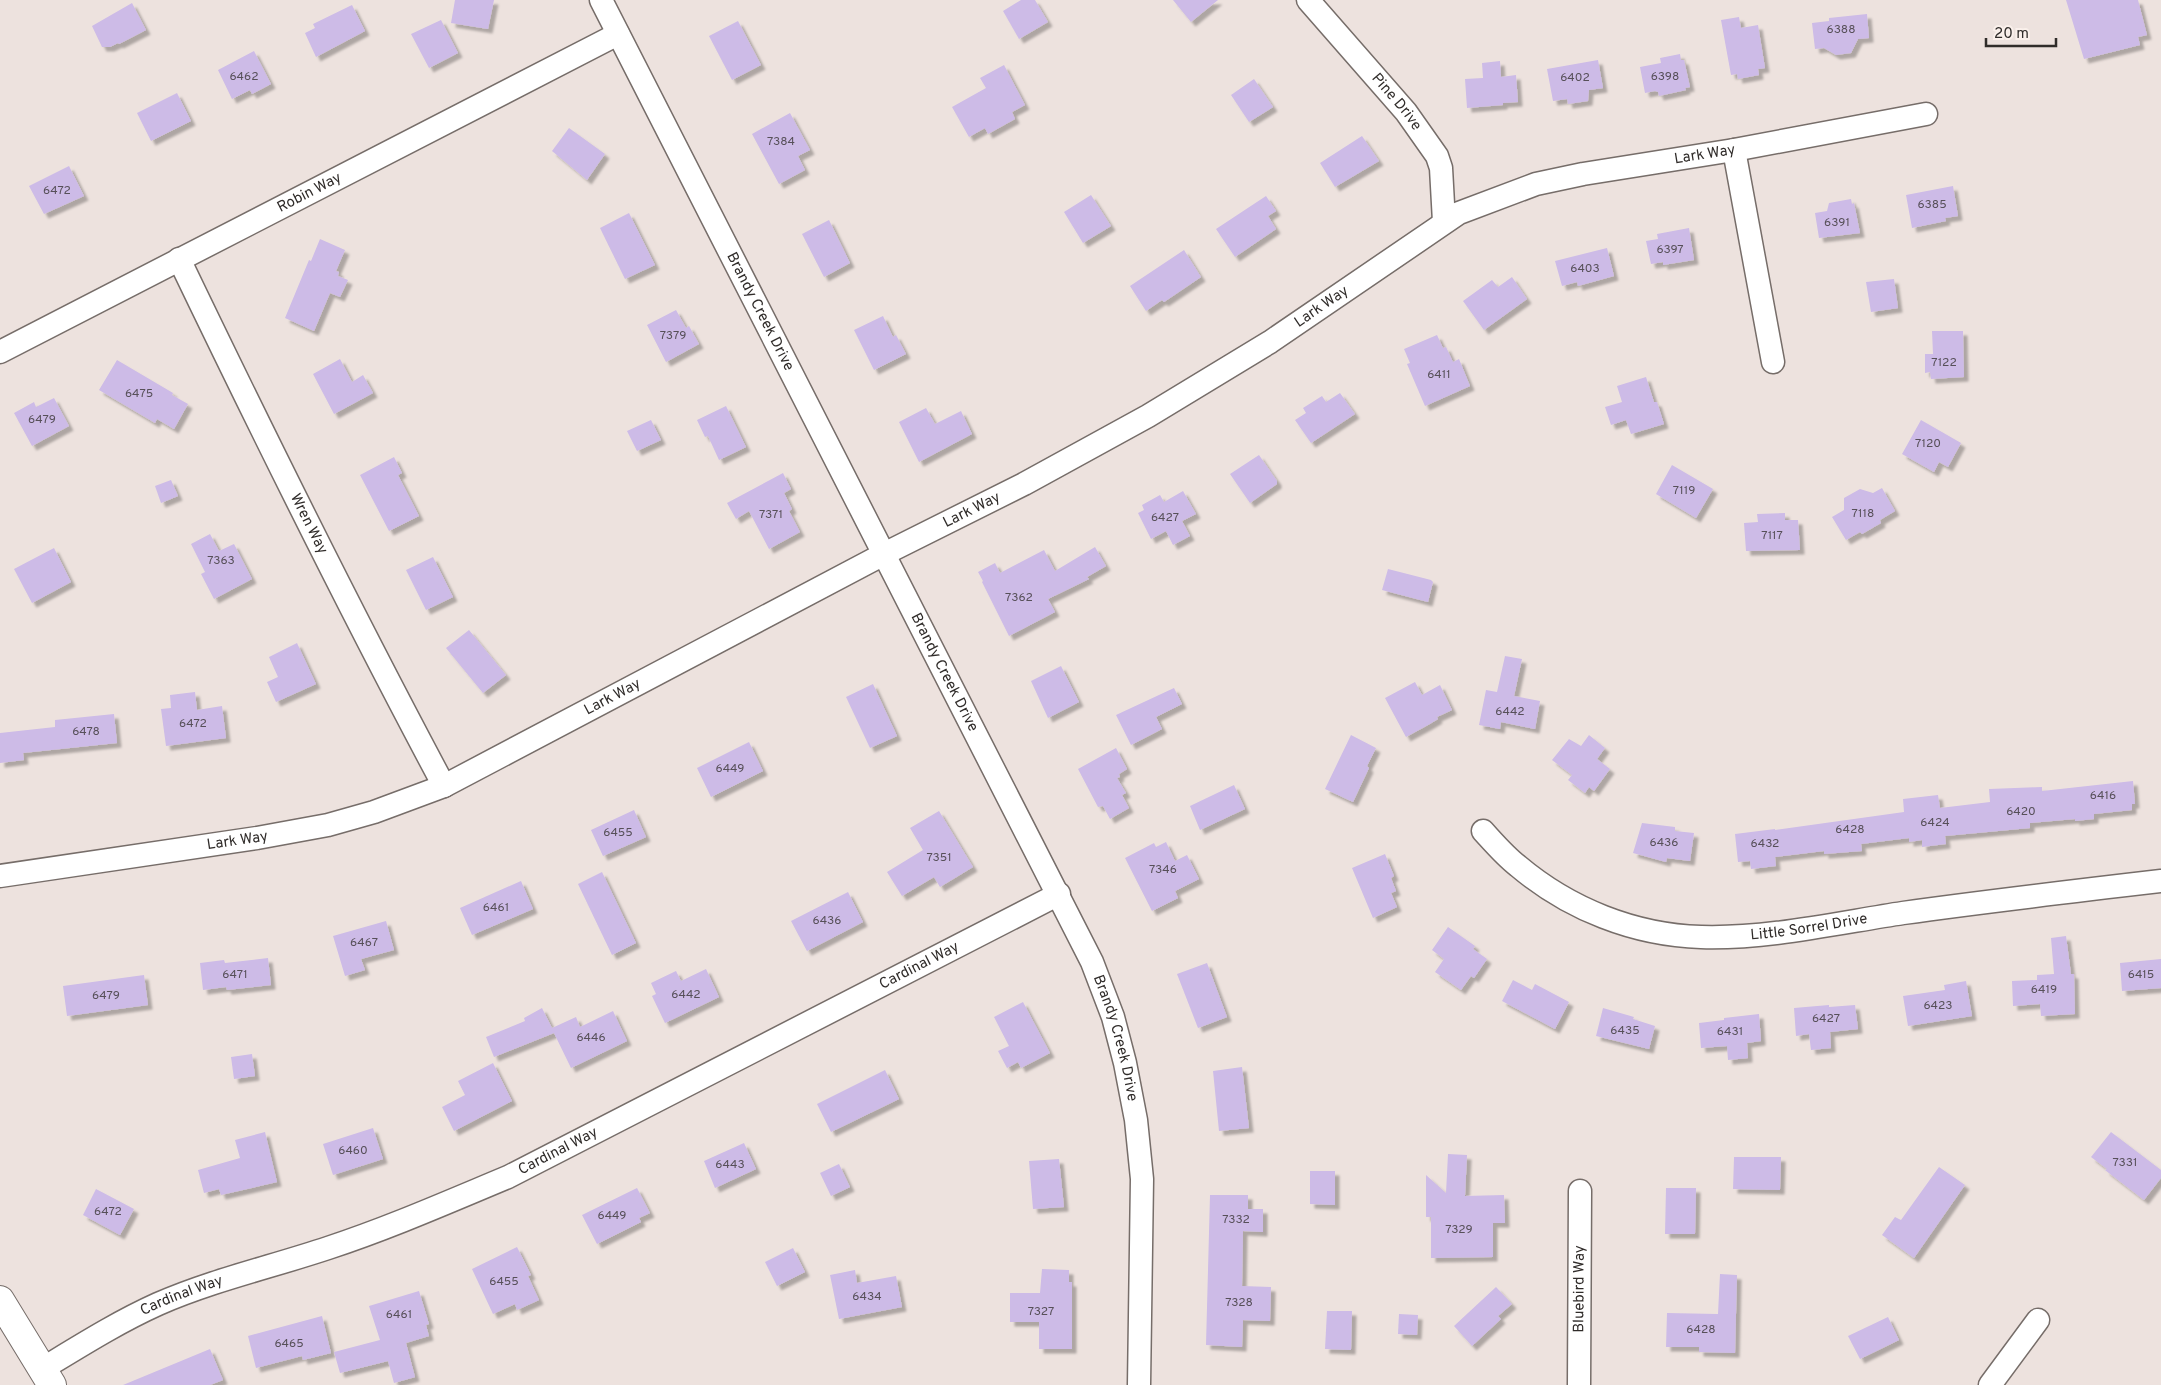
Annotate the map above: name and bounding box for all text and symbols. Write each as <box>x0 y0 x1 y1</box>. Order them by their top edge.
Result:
scale bar <box>1986 15 2056 47</box>
house number: 6388 <box>1826 22 1856 38</box>
text: 20 m <box>1994 25 2029 44</box>
house number: 6462 <box>229 69 259 85</box>
street label: Pine Drive <box>1367 69 1426 134</box>
house number: 6398 <box>1651 69 1679 85</box>
house number: 6402 <box>1560 70 1590 86</box>
house number: 7384 <box>767 134 795 150</box>
street label: Lark Way <box>1673 140 1737 169</box>
street label: Robin Way <box>274 168 345 217</box>
house number: 6472 <box>43 183 71 199</box>
house number: 6385 <box>1917 197 1947 213</box>
house number: 6391 <box>1824 215 1850 231</box>
house number: 6397 <box>1656 242 1684 258</box>
street label: Brandy Creek Drive <box>722 249 798 374</box>
house number: 6403 <box>1570 261 1600 277</box>
street label: Lark Way <box>1291 282 1352 332</box>
house number: 7379 <box>660 328 686 344</box>
house number: 7122 <box>1931 355 1957 371</box>
house number: 6411 <box>1427 367 1451 383</box>
house number: 6475 <box>125 386 153 402</box>
house number: 6479 <box>28 412 56 428</box>
house number: 7120 <box>1915 436 1941 452</box>
house number: 7119 <box>1673 483 1695 499</box>
street label: Lark Way <box>940 488 1004 532</box>
street label: Wren Way <box>286 491 332 557</box>
house number: 7118 <box>1852 506 1874 522</box>
house number: 7371 <box>759 507 783 523</box>
house number: 6427 <box>1151 510 1179 526</box>
house number: 7117 <box>1761 528 1783 544</box>
house number: 7363 <box>207 553 235 569</box>
house number: 7362 <box>1005 590 1033 606</box>
street label: Brandy Creek Drive <box>906 610 982 735</box>
street label: Lark Way <box>581 674 644 720</box>
house number: 6442 <box>1495 704 1525 720</box>
house number: 6472 <box>179 716 207 732</box>
house number: 6478 <box>72 724 100 740</box>
house number: 6449 <box>715 761 745 777</box>
house number: 6416 <box>2090 788 2116 804</box>
house number: 6420 <box>2006 804 2036 820</box>
house number: 6424 <box>1920 815 1950 831</box>
house number: 6428 <box>1835 822 1865 838</box>
house number: 6455 <box>603 825 633 841</box>
street label: Lark Way <box>206 827 270 855</box>
house number: 6436 <box>1649 835 1679 851</box>
house number: 6432 <box>1751 836 1779 852</box>
house number: 7351 <box>926 850 952 866</box>
house number: 7346 <box>1149 862 1177 878</box>
house number: 6461 <box>483 900 509 916</box>
street label: Little Sorrel Drive <box>1750 909 1869 945</box>
house number: 6436 <box>812 913 842 929</box>
house number: 6467 <box>350 935 378 951</box>
street label: Cardinal Way <box>876 937 962 994</box>
house number: 6471 <box>222 967 248 983</box>
house number: 6415 <box>2128 967 2154 983</box>
street label: Brandy Creek Drive <box>1088 972 1142 1103</box>
house number: 6419 <box>2031 982 2057 998</box>
house number: 6442 <box>671 987 701 1003</box>
house number: 6479 <box>92 988 120 1004</box>
house number: 6423 <box>1923 998 1953 1014</box>
house number: 6427 <box>1812 1011 1840 1027</box>
house number: 6435 <box>1610 1023 1640 1039</box>
house number: 6431 <box>1717 1024 1743 1040</box>
house number: 6446 <box>576 1030 606 1046</box>
street label: Cardinal Way <box>515 1123 601 1180</box>
house number: 6460 <box>338 1143 368 1159</box>
house number: 7331 <box>2113 1155 2137 1171</box>
house number: 6443 <box>715 1157 745 1173</box>
house number: 6472 <box>94 1204 122 1220</box>
house number: 6449 <box>597 1208 627 1224</box>
house number: 7332 <box>1222 1212 1250 1228</box>
house number: 7329 <box>1445 1222 1473 1238</box>
street label: Bluebird Way <box>1570 1245 1589 1333</box>
street label: Cardinal Way <box>137 1271 225 1320</box>
house number: 6455 <box>489 1274 519 1290</box>
house number: 6434 <box>852 1289 882 1305</box>
house number: 7328 <box>1225 1295 1253 1311</box>
house number: 7327 <box>1028 1304 1054 1320</box>
house number: 6461 <box>386 1307 412 1323</box>
house number: 6428 <box>1686 1322 1716 1338</box>
house number: 6465 <box>274 1336 304 1352</box>

